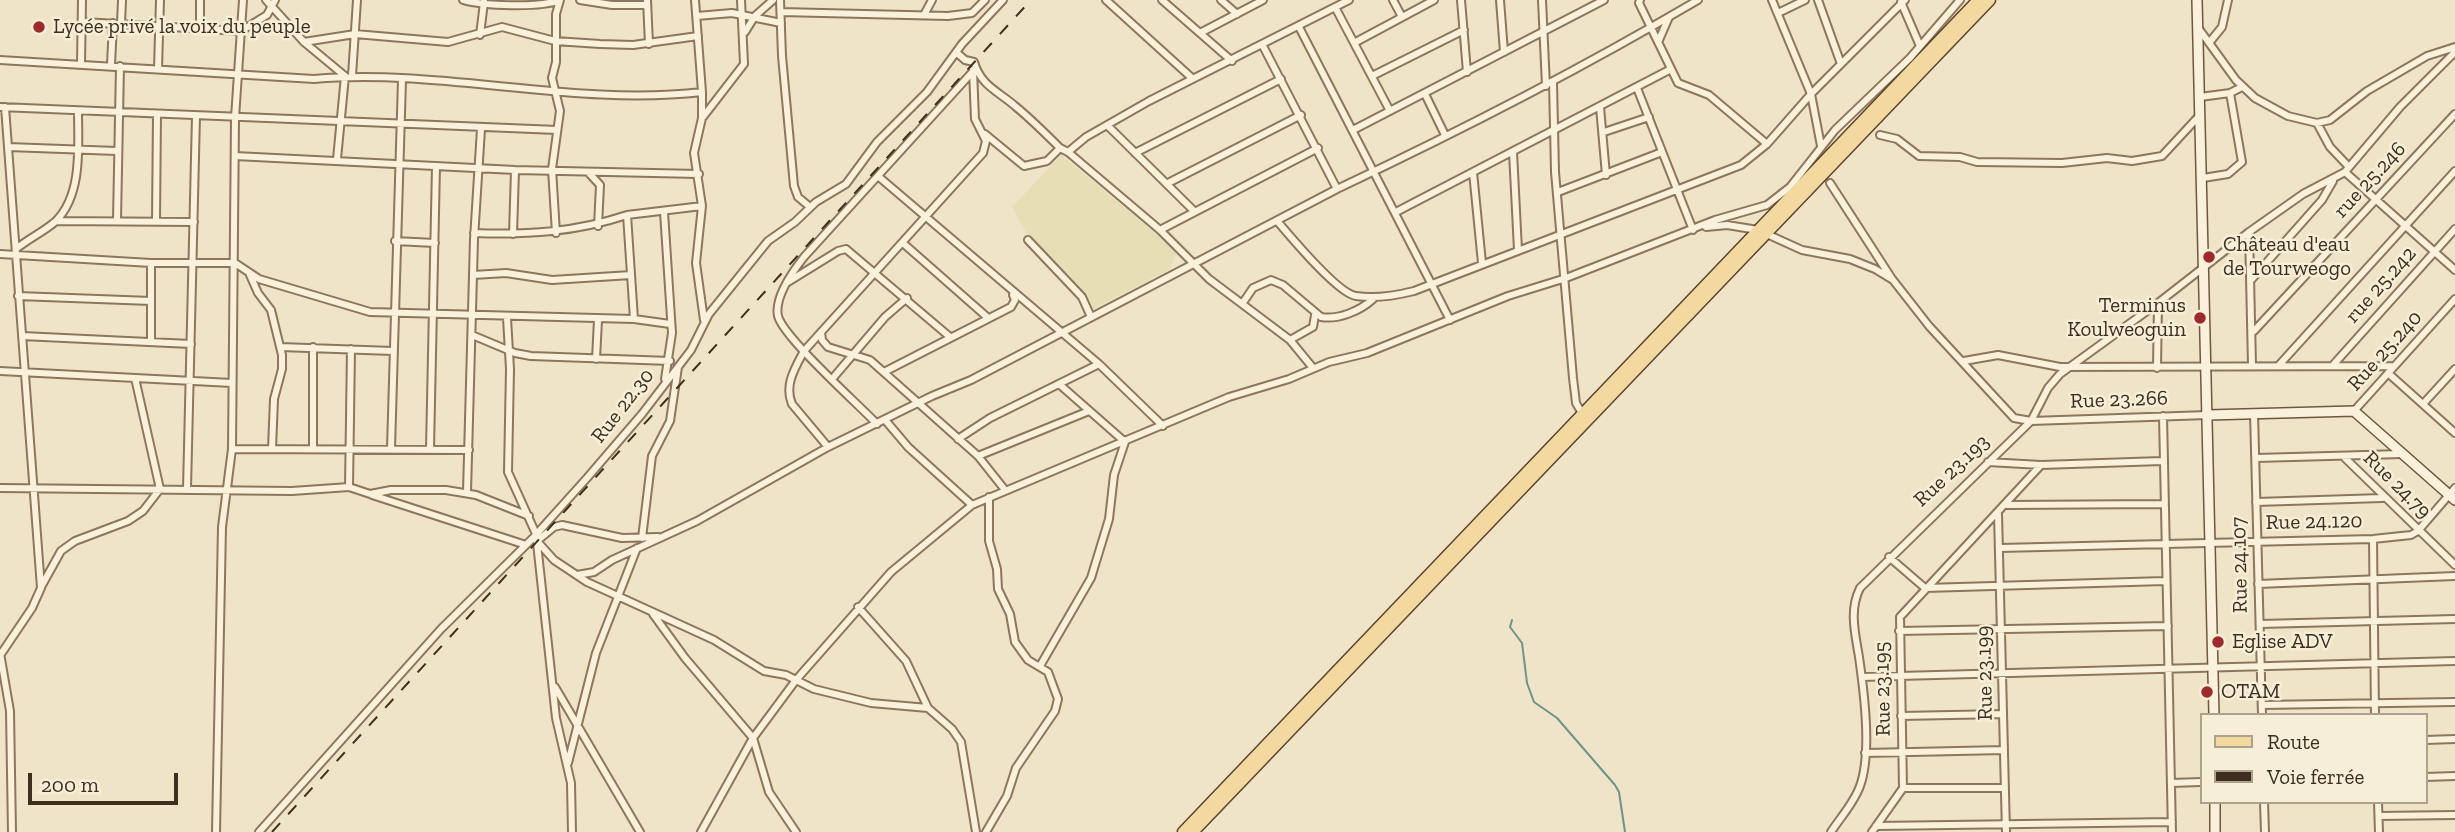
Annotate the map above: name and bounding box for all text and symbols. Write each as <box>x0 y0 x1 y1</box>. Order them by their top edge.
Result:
place label: Lycée privé la voix du peuple <box>53 14 311 40</box>
marker: Lycée privé la voix du peuple <box>31 19 47 35</box>
street label: rue 25.246 <box>2329 137 2411 223</box>
place label: Château d'eau de Tourweogo <box>2223 232 2351 282</box>
street label: rue 25.242 <box>2340 242 2422 328</box>
marker: Château d'eau de Tourweogo <box>2201 249 2217 265</box>
place label: Terminus Koulweoguin <box>2067 293 2186 343</box>
street label: Rue 25.240 <box>2342 306 2428 396</box>
marker: Terminus Koulweoguin <box>2192 310 2208 326</box>
street label: Rue 22.30 <box>586 364 660 448</box>
street label: Rue 23.266 <box>2070 386 2168 414</box>
street label: Rue 23.193 <box>1909 430 1995 512</box>
street label: Rue 24.79 <box>2358 446 2436 524</box>
street label: Rue 24.120 <box>2265 509 2363 535</box>
street label: Rue 24.107 <box>2227 517 2253 613</box>
street label: Rue 23.199 <box>1972 625 1998 721</box>
place label: Eglise ADV <box>2232 629 2333 655</box>
marker: Eglise ADV <box>2210 634 2226 650</box>
street label: Rue 23.195 <box>1870 641 1896 737</box>
place label: OTAM <box>2221 679 2280 705</box>
marker: OTAM <box>2199 684 2215 700</box>
legend <box>2200 713 2427 804</box>
text: Route <box>2267 729 2320 754</box>
scale bar <box>32 758 182 802</box>
text: Voie ferrée <box>2267 764 2364 789</box>
text: 200 m <box>41 772 99 797</box>

